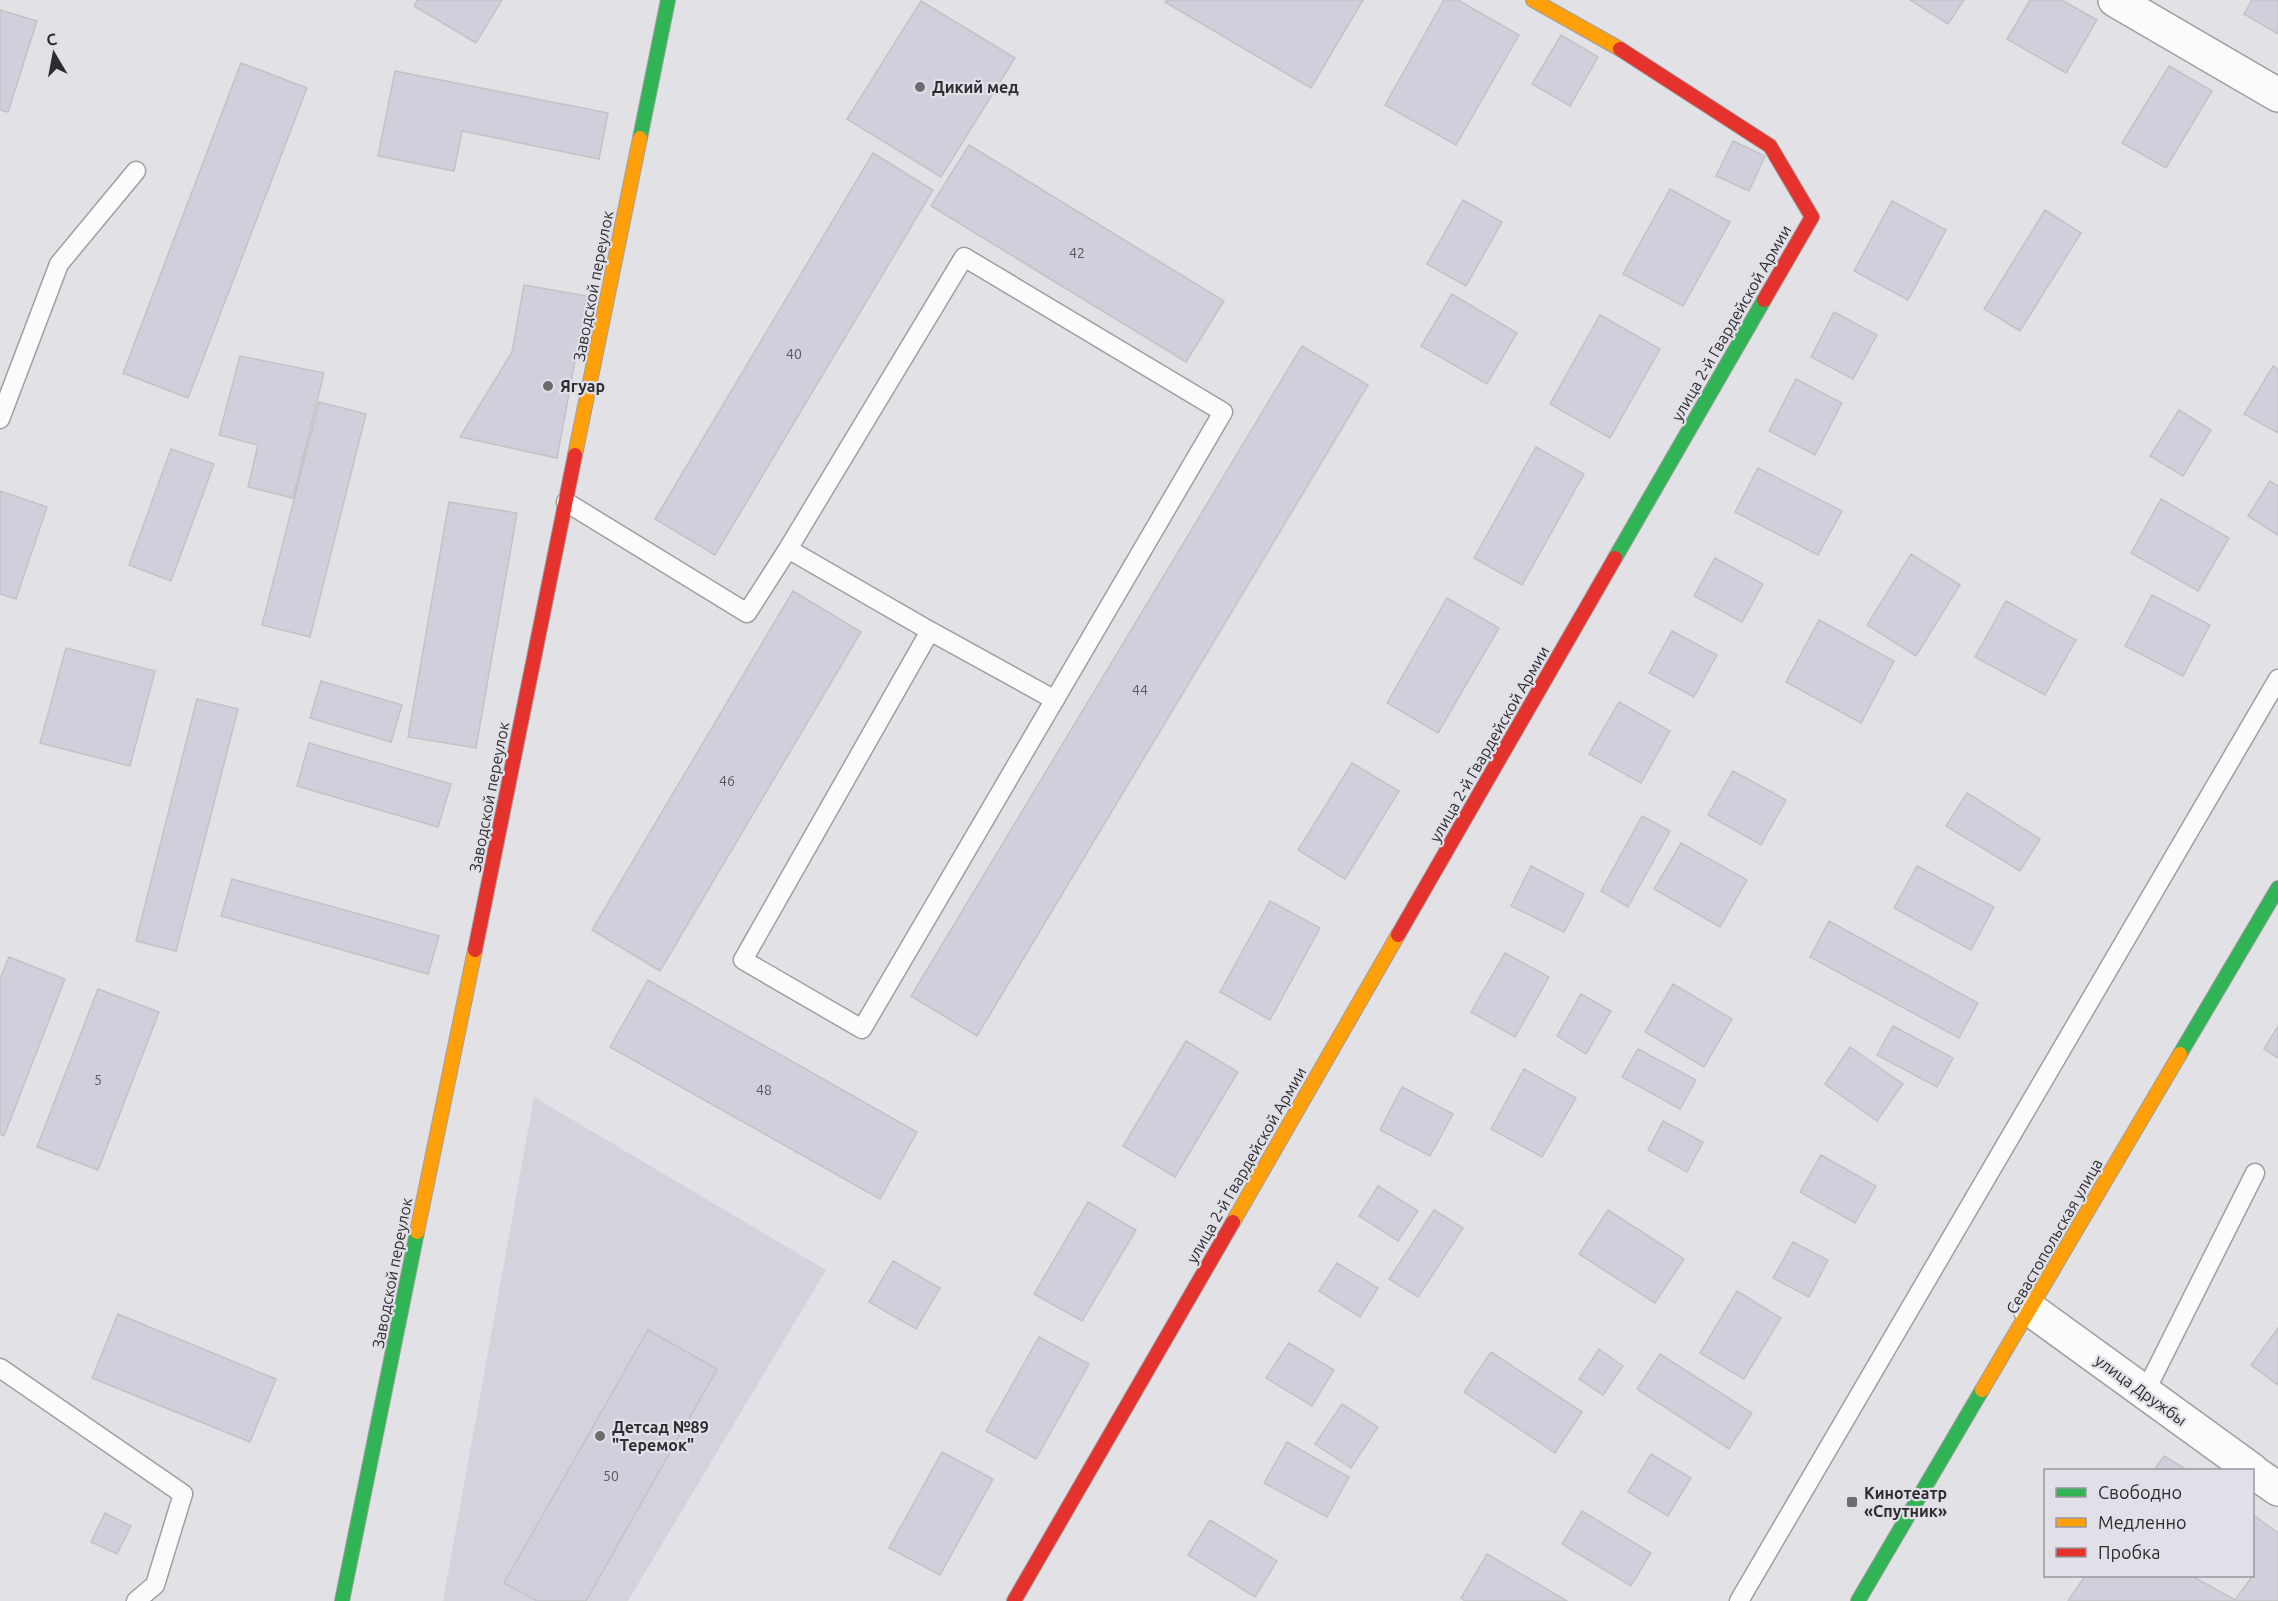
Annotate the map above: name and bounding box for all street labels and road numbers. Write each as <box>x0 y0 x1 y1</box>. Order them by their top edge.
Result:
street label: Заводской переулок <box>570 209 616 363</box>
street label: улица 2-й Гвардейской Армии <box>1667 222 1795 424</box>
street label: улица 2-й Гвардейской Армии <box>1425 643 1553 845</box>
street label: Заводской переулок <box>466 720 512 874</box>
street label: улица 2-й Гвардейской Армии <box>1182 1064 1310 1266</box>
street label: Севастопольская улица <box>2002 1155 2106 1317</box>
street label: Заводской переулок <box>369 1196 415 1350</box>
street label: улица Дружбы <box>2092 1351 2190 1429</box>

